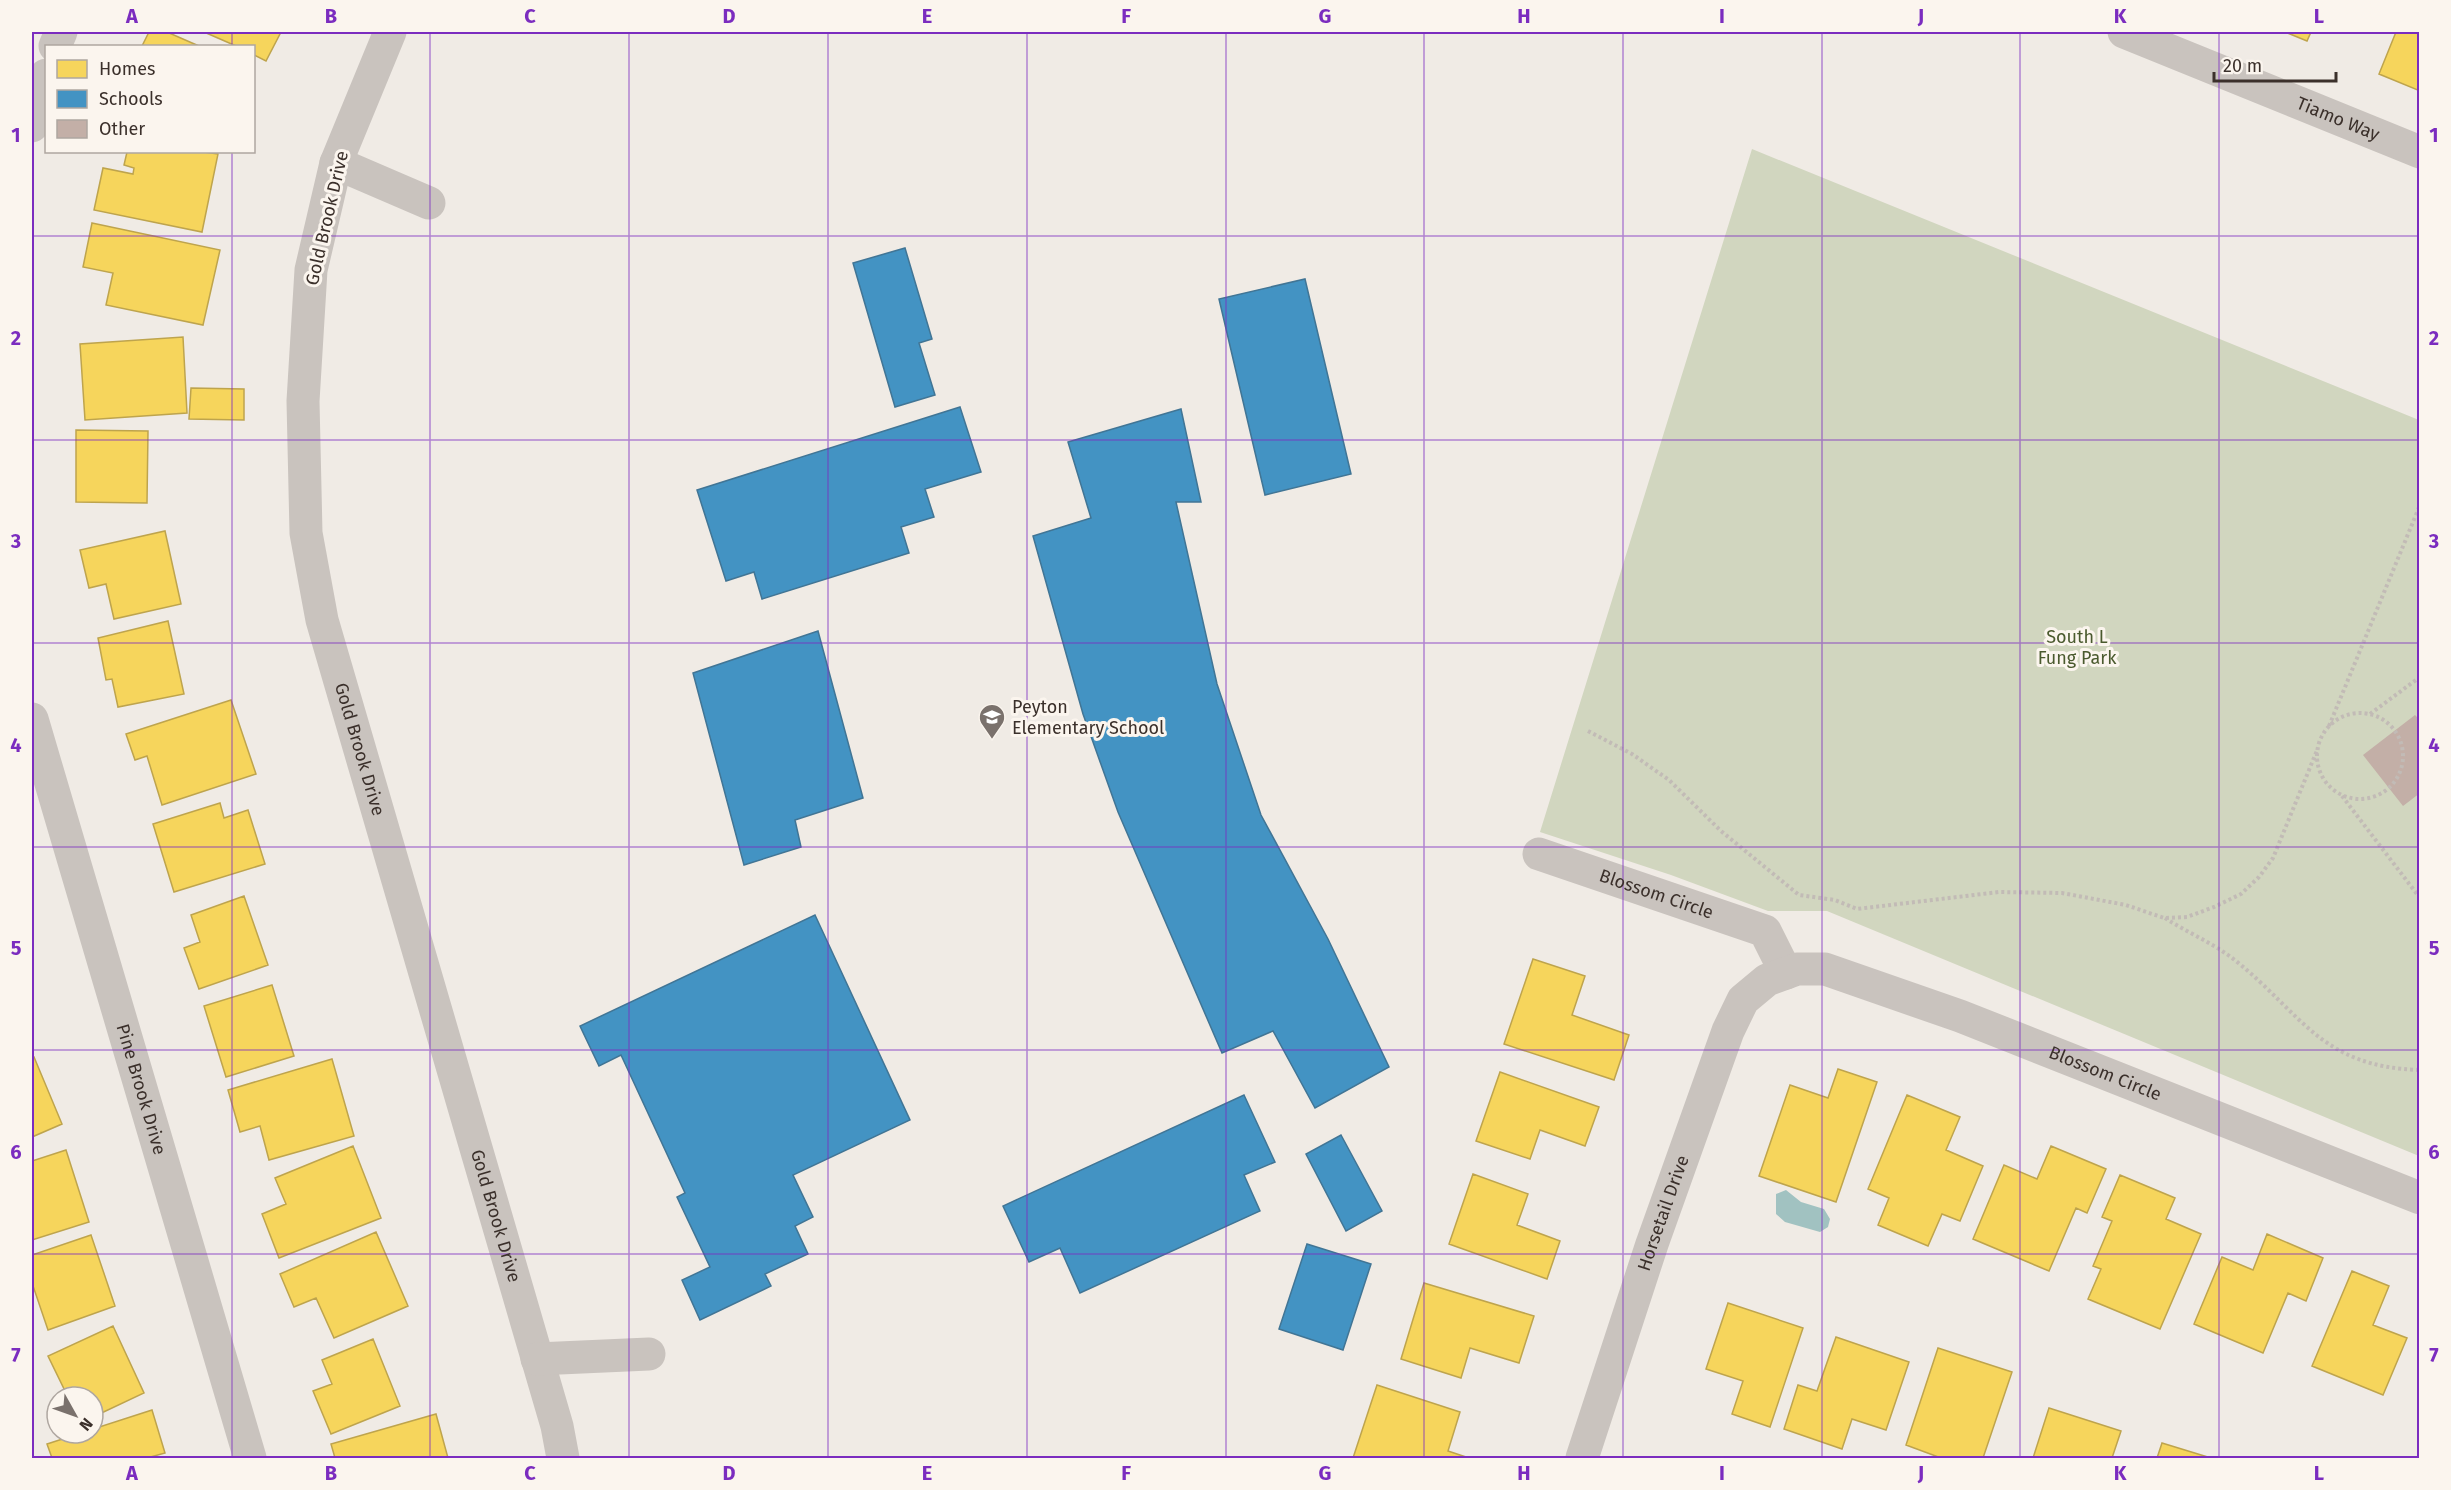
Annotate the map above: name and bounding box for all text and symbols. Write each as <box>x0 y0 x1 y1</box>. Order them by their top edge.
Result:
text: A <box>125 4 139 28</box>
text: B <box>325 4 337 28</box>
text: C <box>524 4 536 28</box>
text: D <box>722 4 736 28</box>
text: E <box>922 4 932 28</box>
text: F <box>1121 4 1131 28</box>
text: G <box>1319 4 1331 28</box>
text: H <box>1517 4 1531 28</box>
text: I <box>1719 4 1725 28</box>
text: J <box>1917 4 1924 28</box>
text: K <box>2114 4 2127 28</box>
text: L <box>2314 4 2324 28</box>
legend <box>45 45 255 153</box>
scale bar <box>2214 45 2336 83</box>
text: 20 m <box>2223 55 2262 77</box>
text: Homes <box>99 58 155 80</box>
text: Schools <box>99 88 163 110</box>
street label: Tiamo Way <box>2293 92 2383 145</box>
text: Other <box>99 118 145 140</box>
text: 1 <box>11 123 21 147</box>
text: 1 <box>2429 123 2439 147</box>
street label: Gold Brook Drive <box>301 149 353 287</box>
text: 2 <box>11 326 21 350</box>
text: 2 <box>2429 326 2439 350</box>
text: 3 <box>10 529 21 553</box>
text: 3 <box>2428 529 2439 553</box>
park label: South L Fung Park <box>2038 626 2117 669</box>
street label: Gold Brook Drive <box>330 680 389 818</box>
place label: Peyton Elementary School <box>1012 696 1164 739</box>
school or university icon: Peyton Elementary School <box>977 702 1007 740</box>
text: 4 <box>10 733 22 757</box>
text: 4 <box>2428 733 2440 757</box>
street label: Blossom Circle <box>1596 864 1716 924</box>
text: 5 <box>11 936 22 960</box>
text: 5 <box>2429 936 2440 960</box>
street label: Pine Brook Drive <box>112 1021 171 1157</box>
street label: Blossom Circle <box>2046 1041 2165 1106</box>
text: 6 <box>10 1140 22 1164</box>
text: 6 <box>2428 1140 2440 1164</box>
street label: Gold Brook Drive <box>466 1147 526 1285</box>
street label: Horsetail Drive <box>1633 1152 1694 1274</box>
text: 7 <box>11 1343 21 1367</box>
text: 7 <box>2429 1343 2439 1367</box>
north arrow <box>45 1385 105 1445</box>
text: N <box>75 1414 97 1434</box>
text: A <box>125 1461 139 1485</box>
text: B <box>325 1461 337 1485</box>
text: C <box>524 1461 536 1485</box>
text: D <box>722 1461 736 1485</box>
text: E <box>922 1461 932 1485</box>
text: F <box>1121 1461 1131 1485</box>
text: G <box>1319 1461 1331 1485</box>
text: H <box>1517 1461 1531 1485</box>
text: I <box>1719 1461 1725 1485</box>
text: J <box>1917 1461 1924 1485</box>
text: K <box>2114 1461 2127 1485</box>
text: L <box>2314 1461 2324 1485</box>

